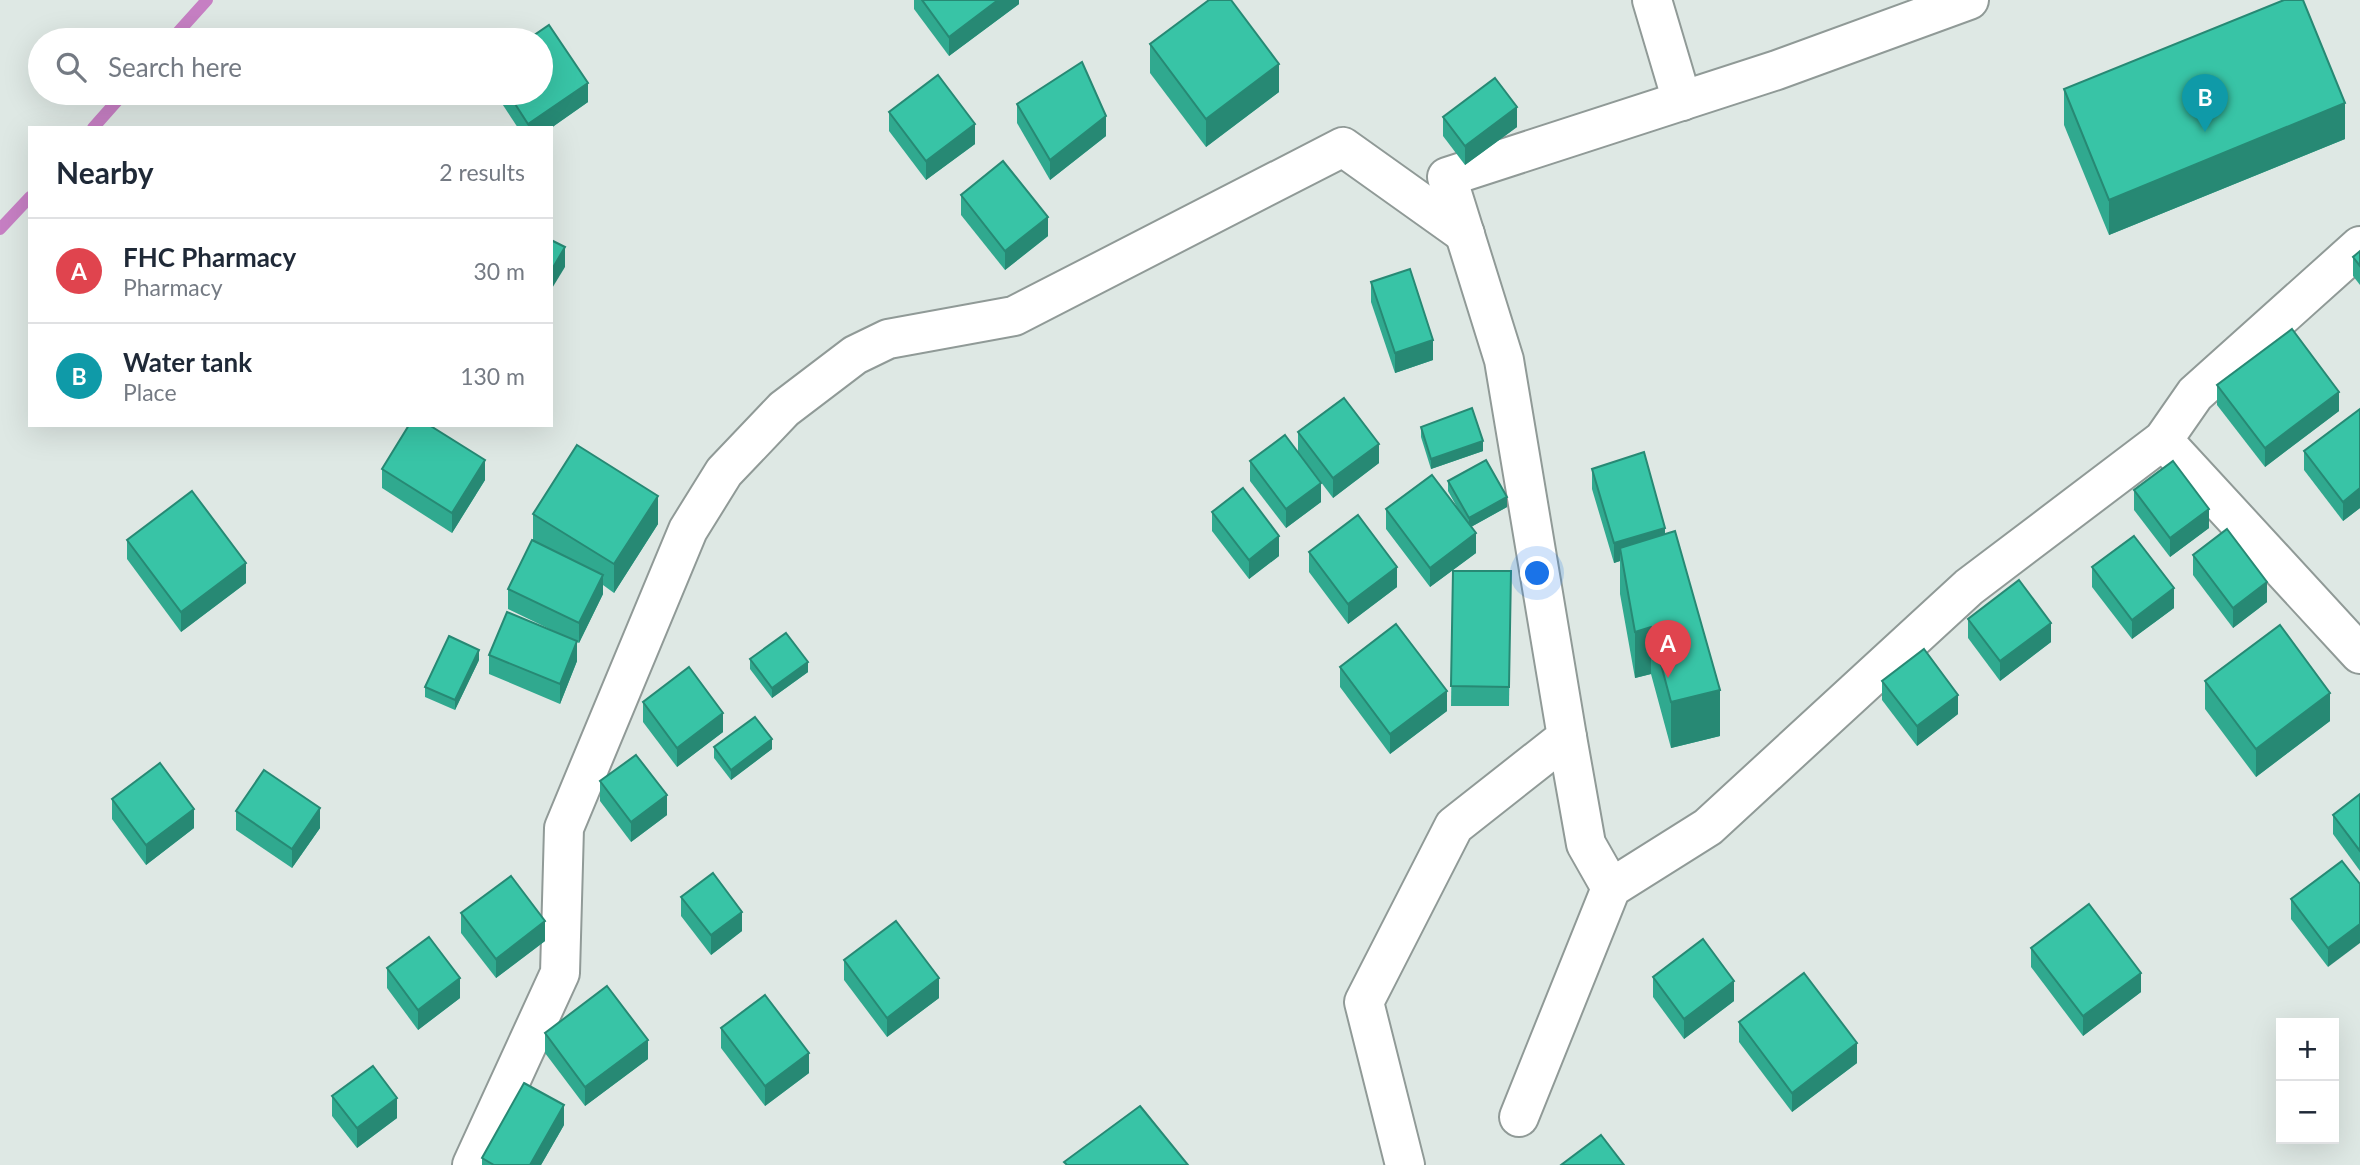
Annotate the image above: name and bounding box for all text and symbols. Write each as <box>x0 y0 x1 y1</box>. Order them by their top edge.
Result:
search box <box>28 28 553 105</box>
icon: search <box>52 48 90 86</box>
text: Search here <box>108 51 242 83</box>
pin: B <box>2182 74 2228 132</box>
text: Nearby <box>56 154 154 190</box>
text: 2 results <box>439 158 525 186</box>
text: FHC Pharmacy <box>123 241 296 273</box>
text: A <box>71 257 87 285</box>
text: 30 m <box>474 257 525 285</box>
text: Pharmacy <box>123 273 223 301</box>
text: Water tank <box>123 346 252 378</box>
text: B <box>71 362 87 390</box>
text: 130 m <box>460 362 525 390</box>
text: Place <box>123 378 177 406</box>
your location <box>1520 556 1554 590</box>
pin: A <box>1645 620 1691 678</box>
map controls <box>2276 1018 2339 1144</box>
button: + <box>2276 1018 2339 1081</box>
button: − <box>2276 1081 2339 1144</box>

